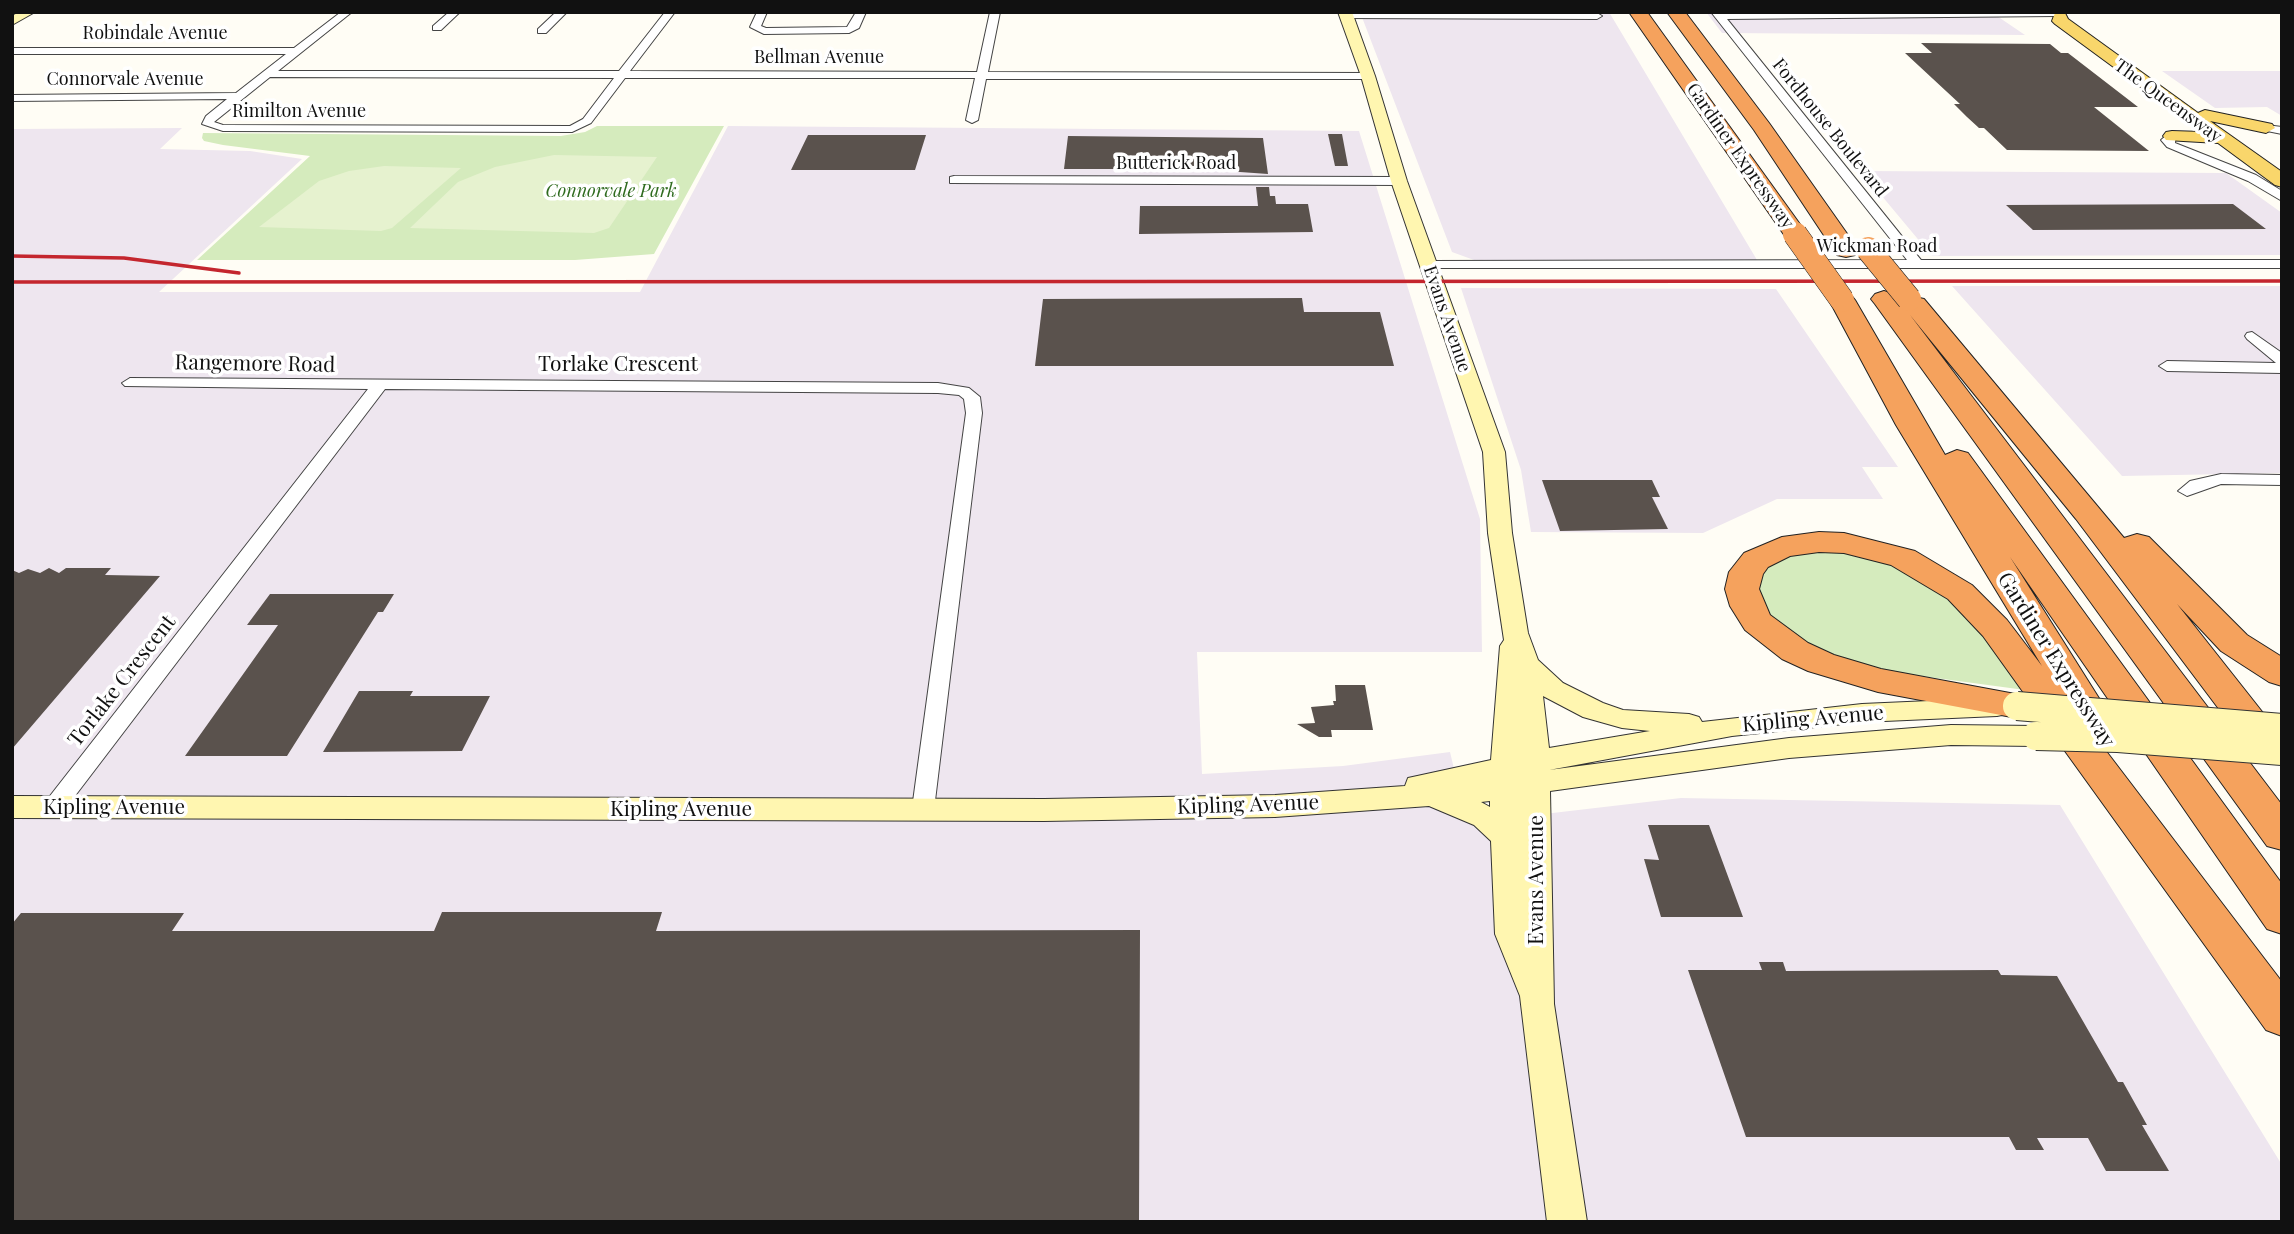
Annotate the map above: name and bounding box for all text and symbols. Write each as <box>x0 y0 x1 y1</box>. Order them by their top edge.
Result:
street label: Robindale Avenue <box>82 22 228 44</box>
street label: Bellman Avenue <box>754 46 884 68</box>
street label: Fordhouse Boulevard <box>1768 55 1892 201</box>
street label: The Queensway <box>2110 55 2226 147</box>
street label: Connorvale Avenue <box>46 68 204 90</box>
street label: Gardiner Expressway <box>1682 79 1798 233</box>
street label: Rimilton Avenue <box>232 100 366 122</box>
street label: Butterick Road <box>1116 152 1236 174</box>
park label: Connorvale Park <box>545 180 677 202</box>
street label: Wickman Road <box>1817 235 1937 257</box>
street label: Evans Avenue <box>1419 263 1475 375</box>
street label: Rangemore Road <box>174 350 336 378</box>
street label: Torlake Crescent <box>538 351 698 377</box>
street label: Gardiner Expressway <box>1992 568 2120 752</box>
street label: Torlake Crescent <box>63 610 181 752</box>
street label: Kipling Avenue <box>1741 700 1885 738</box>
street label: Kipling Avenue <box>1176 790 1320 820</box>
street label: Kipling Avenue <box>43 794 185 820</box>
street label: Kipling Avenue <box>610 796 752 822</box>
street label: Evans Avenue <box>1523 815 1549 945</box>

